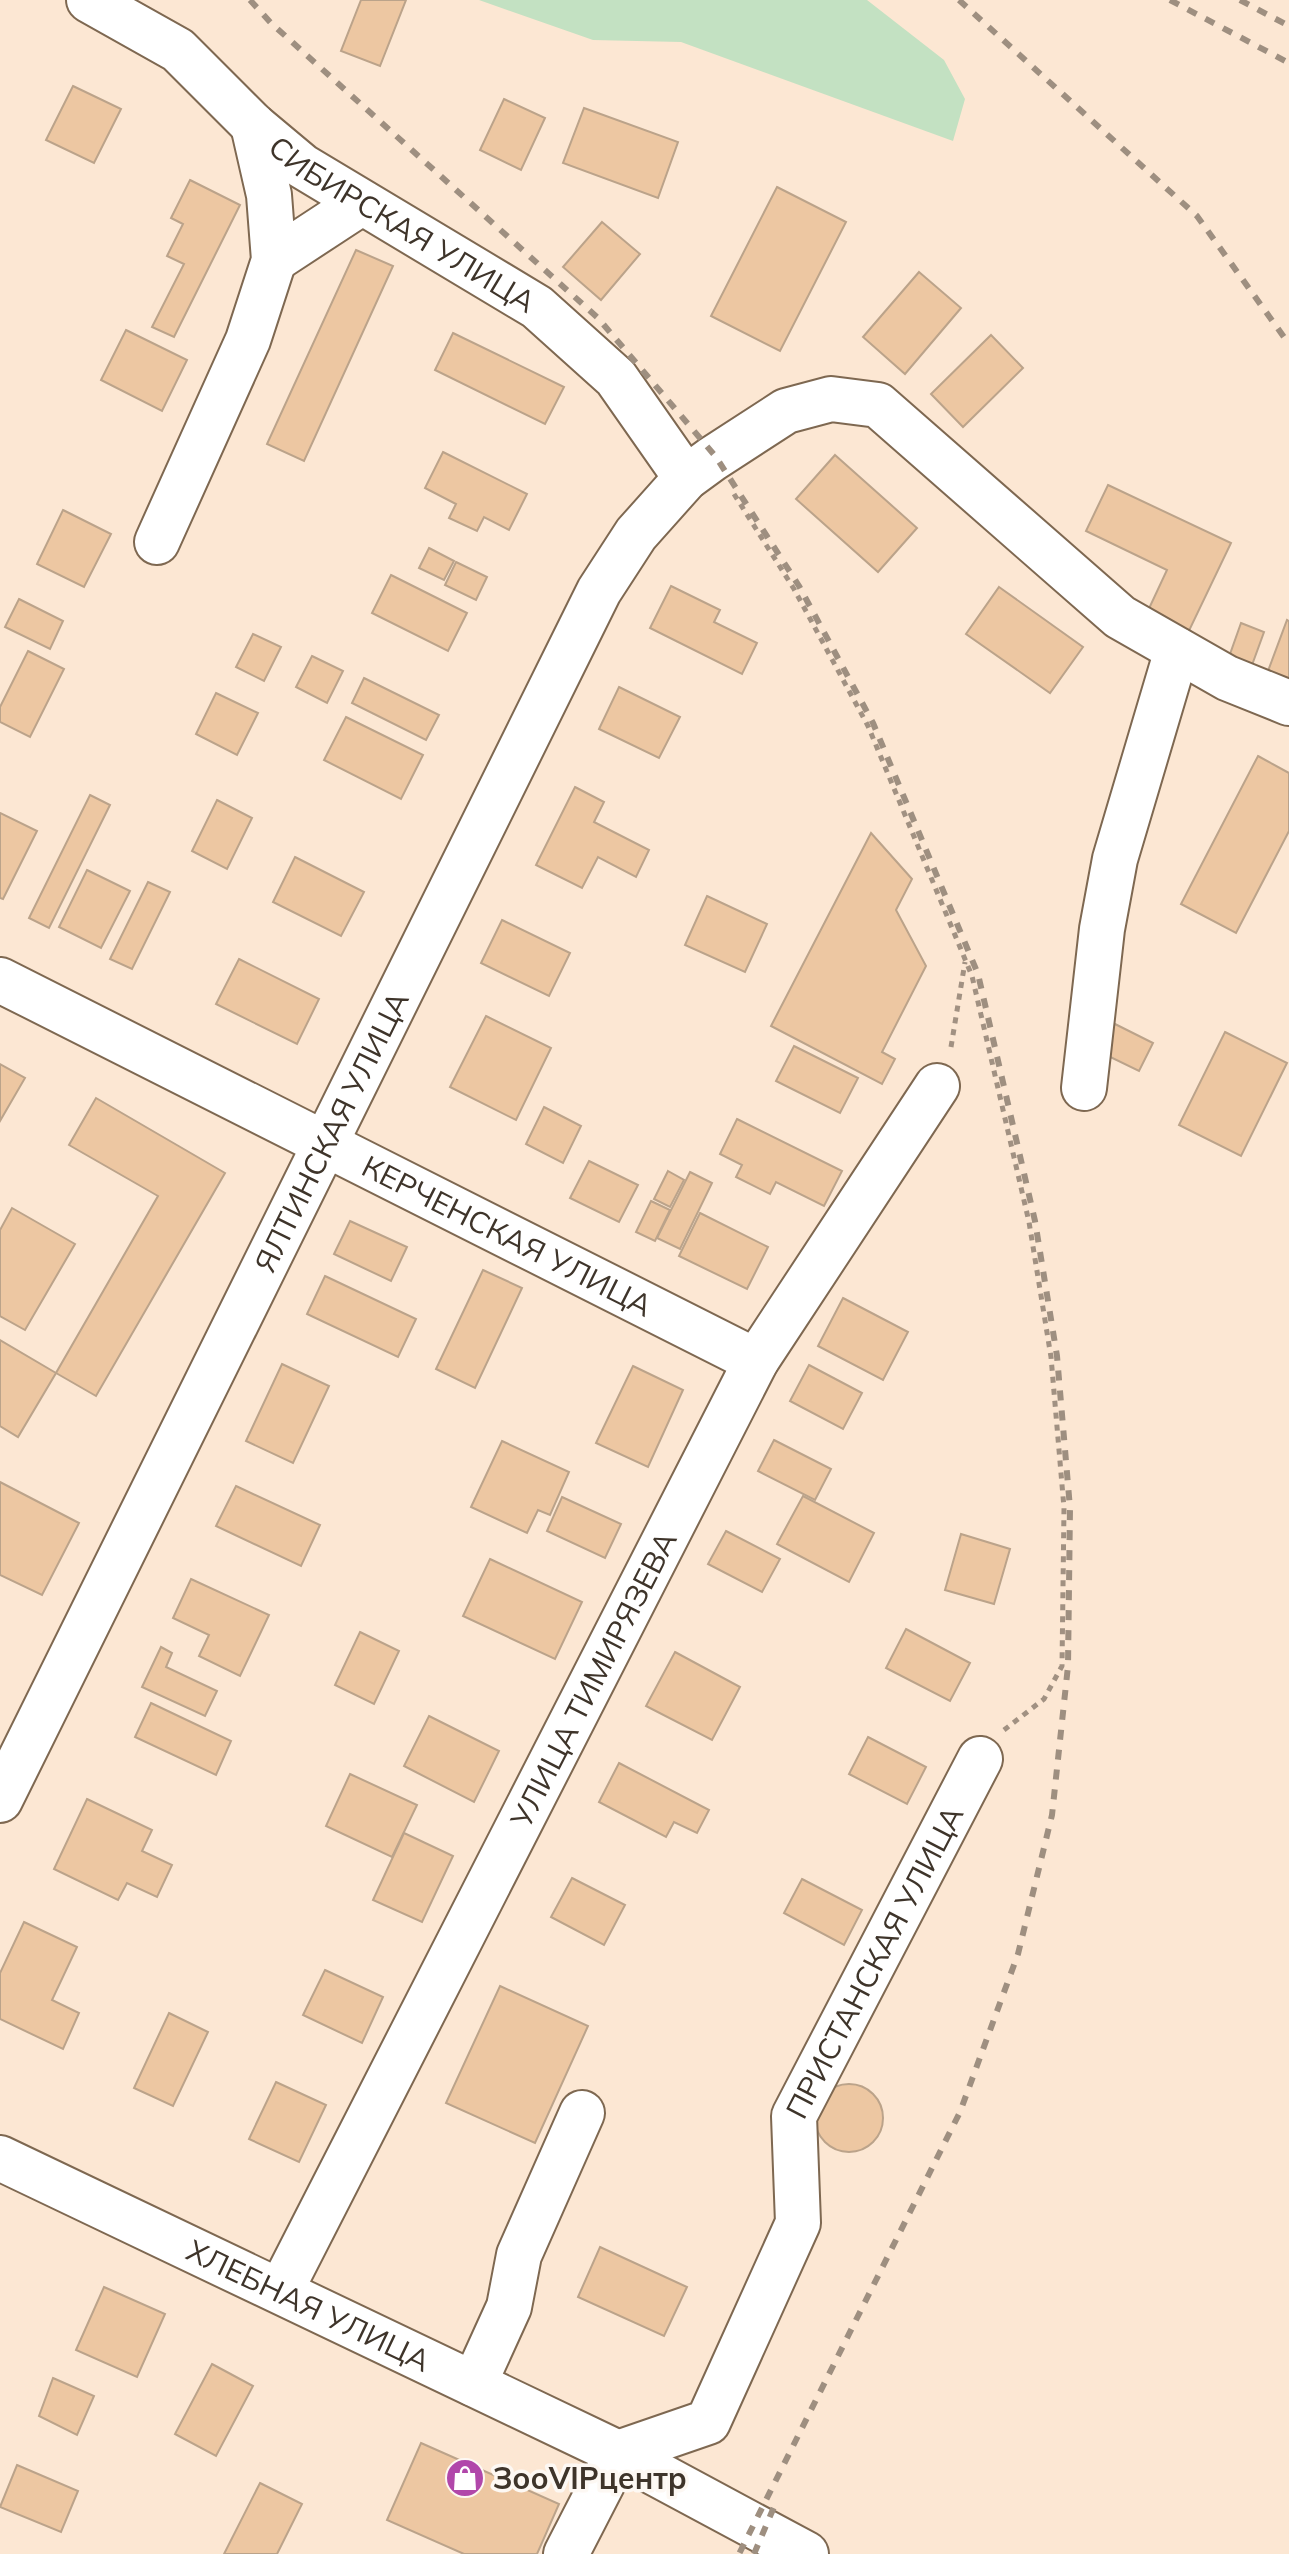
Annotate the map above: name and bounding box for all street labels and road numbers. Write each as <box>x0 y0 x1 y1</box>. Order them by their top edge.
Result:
street label: СИБИРСКАЯ УЛИЦА <box>261 127 543 321</box>
street label: ЯЛТИНСКАЯ УЛИЦА <box>246 985 417 1278</box>
street label: КЕРЧЕНСКАЯ УЛИЦА <box>356 1147 659 1325</box>
street label: УЛИЦА ТИМИРЯЗЕВА <box>501 1525 685 1835</box>
street label: ПРИСТАНСКАЯ УЛИЦА <box>777 1799 971 2125</box>
street label: ХЛЕБНАЯ УЛИЦА <box>181 2231 437 2380</box>

